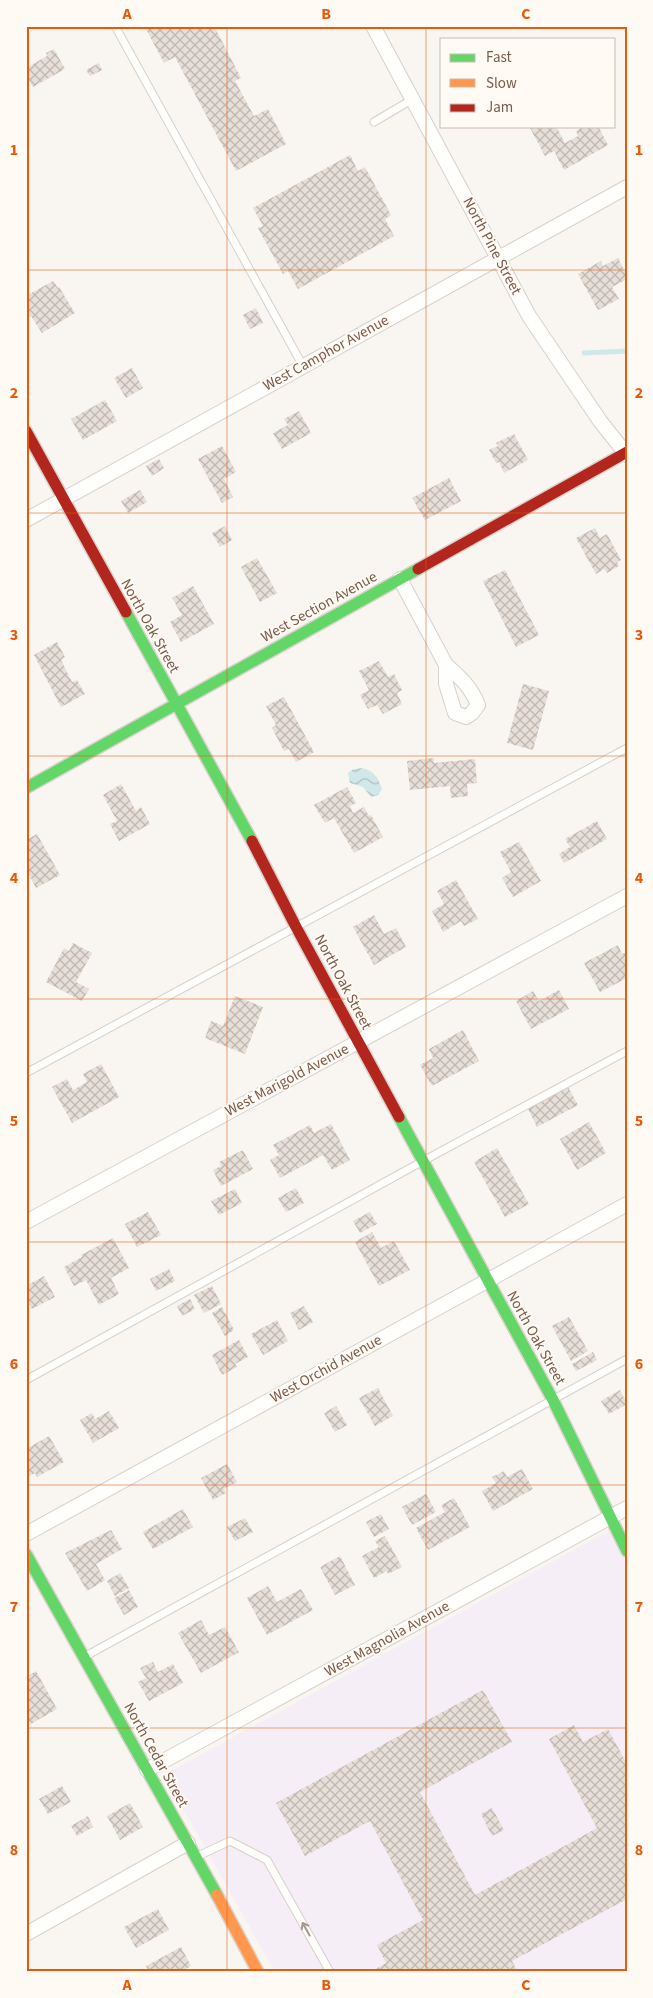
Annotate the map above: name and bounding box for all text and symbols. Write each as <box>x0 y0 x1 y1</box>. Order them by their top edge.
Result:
text: A <box>121 3 132 25</box>
text: B <box>321 3 331 25</box>
text: C <box>521 3 531 25</box>
legend <box>440 38 616 128</box>
text: Fast <box>486 47 512 68</box>
text: Slow <box>486 73 517 94</box>
text: Jam <box>486 97 513 118</box>
text: 1 <box>10 139 18 161</box>
text: 1 <box>635 139 643 161</box>
street label: North Pine Street <box>457 194 527 298</box>
street label: West Camphor Avenue <box>259 310 393 396</box>
text: 2 <box>10 382 18 404</box>
text: 2 <box>635 382 643 404</box>
street label: West Section Avenue <box>257 566 381 648</box>
street label: North Oak Street <box>115 575 185 677</box>
text: 3 <box>10 624 18 646</box>
text: 3 <box>635 624 643 646</box>
text: 4 <box>10 867 19 889</box>
text: 4 <box>635 867 644 889</box>
street label: North Oak Street <box>309 931 377 1033</box>
street label: West Marigold Avenue <box>221 1038 353 1122</box>
text: 5 <box>10 1110 18 1132</box>
text: 5 <box>635 1110 643 1132</box>
street label: North Oak Street <box>501 1287 571 1389</box>
street label: West Orchid Avenue <box>266 1330 386 1408</box>
text: 6 <box>10 1353 18 1375</box>
text: 6 <box>635 1353 643 1375</box>
text: 7 <box>10 1596 18 1618</box>
street label: West Magnolia Avenue <box>321 1596 453 1682</box>
text: 7 <box>635 1596 643 1618</box>
street label: North Cedar Street <box>118 1699 194 1811</box>
text: 8 <box>10 1839 18 1861</box>
text: 8 <box>635 1839 643 1861</box>
one-way arrow <box>301 1922 311 1937</box>
text: A <box>121 1974 132 1996</box>
text: B <box>321 1974 331 1996</box>
text: C <box>521 1974 531 1996</box>

